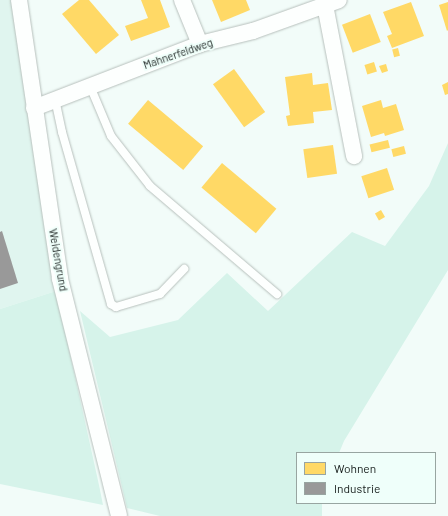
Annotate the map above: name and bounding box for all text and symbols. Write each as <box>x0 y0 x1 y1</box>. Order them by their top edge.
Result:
street label: Mahnerfeldweg <box>142 36 214 72</box>
street label: Weidengrund <box>46 228 70 292</box>
legend <box>296 452 436 504</box>
text: Wohnen <box>334 461 376 475</box>
text: Industrie <box>334 481 380 495</box>

